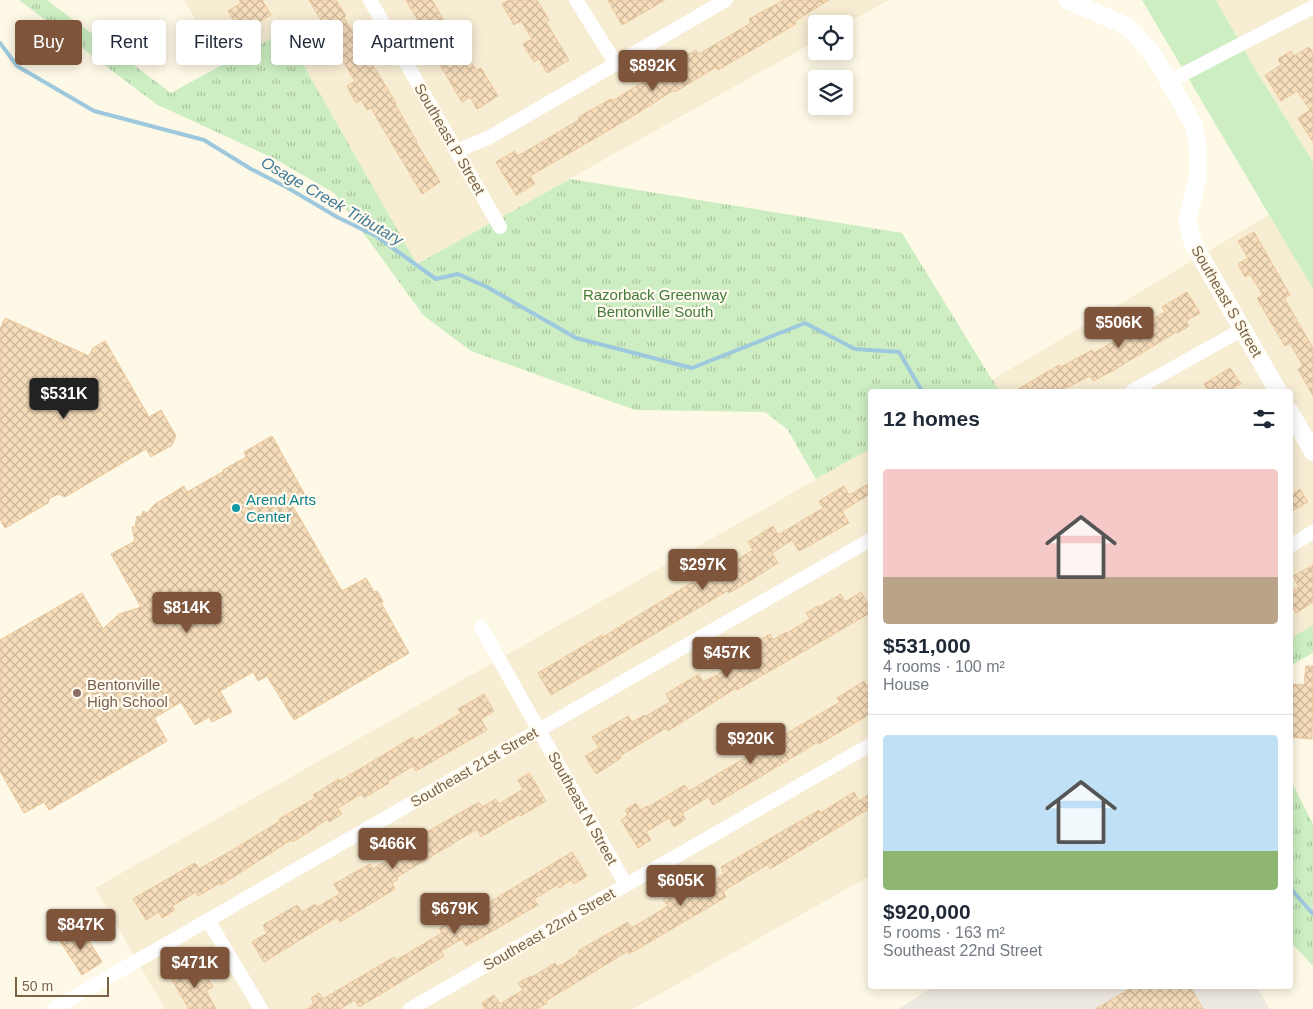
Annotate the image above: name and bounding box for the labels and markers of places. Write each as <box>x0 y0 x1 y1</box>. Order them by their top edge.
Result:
pin: $892K <box>618 49 688 92</box>
pin: $506K <box>1084 306 1154 349</box>
pin: $531K <box>29 378 99 420</box>
place label: Arend Arts Center <box>246 491 316 525</box>
marker: Arend Arts Center <box>230 502 242 514</box>
pin: $297K <box>668 548 738 591</box>
pin: $814K <box>152 592 222 634</box>
pin: $457K <box>692 636 762 679</box>
place label: Bentonville High School <box>87 676 168 710</box>
marker: Bentonville High School <box>71 687 83 699</box>
pin: $920K <box>716 722 786 765</box>
pin: $466K <box>358 828 428 870</box>
pin: $605K <box>646 864 716 907</box>
pin: $679K <box>420 892 490 935</box>
pin: $847K <box>46 908 116 951</box>
pin: $471K <box>160 946 230 989</box>

